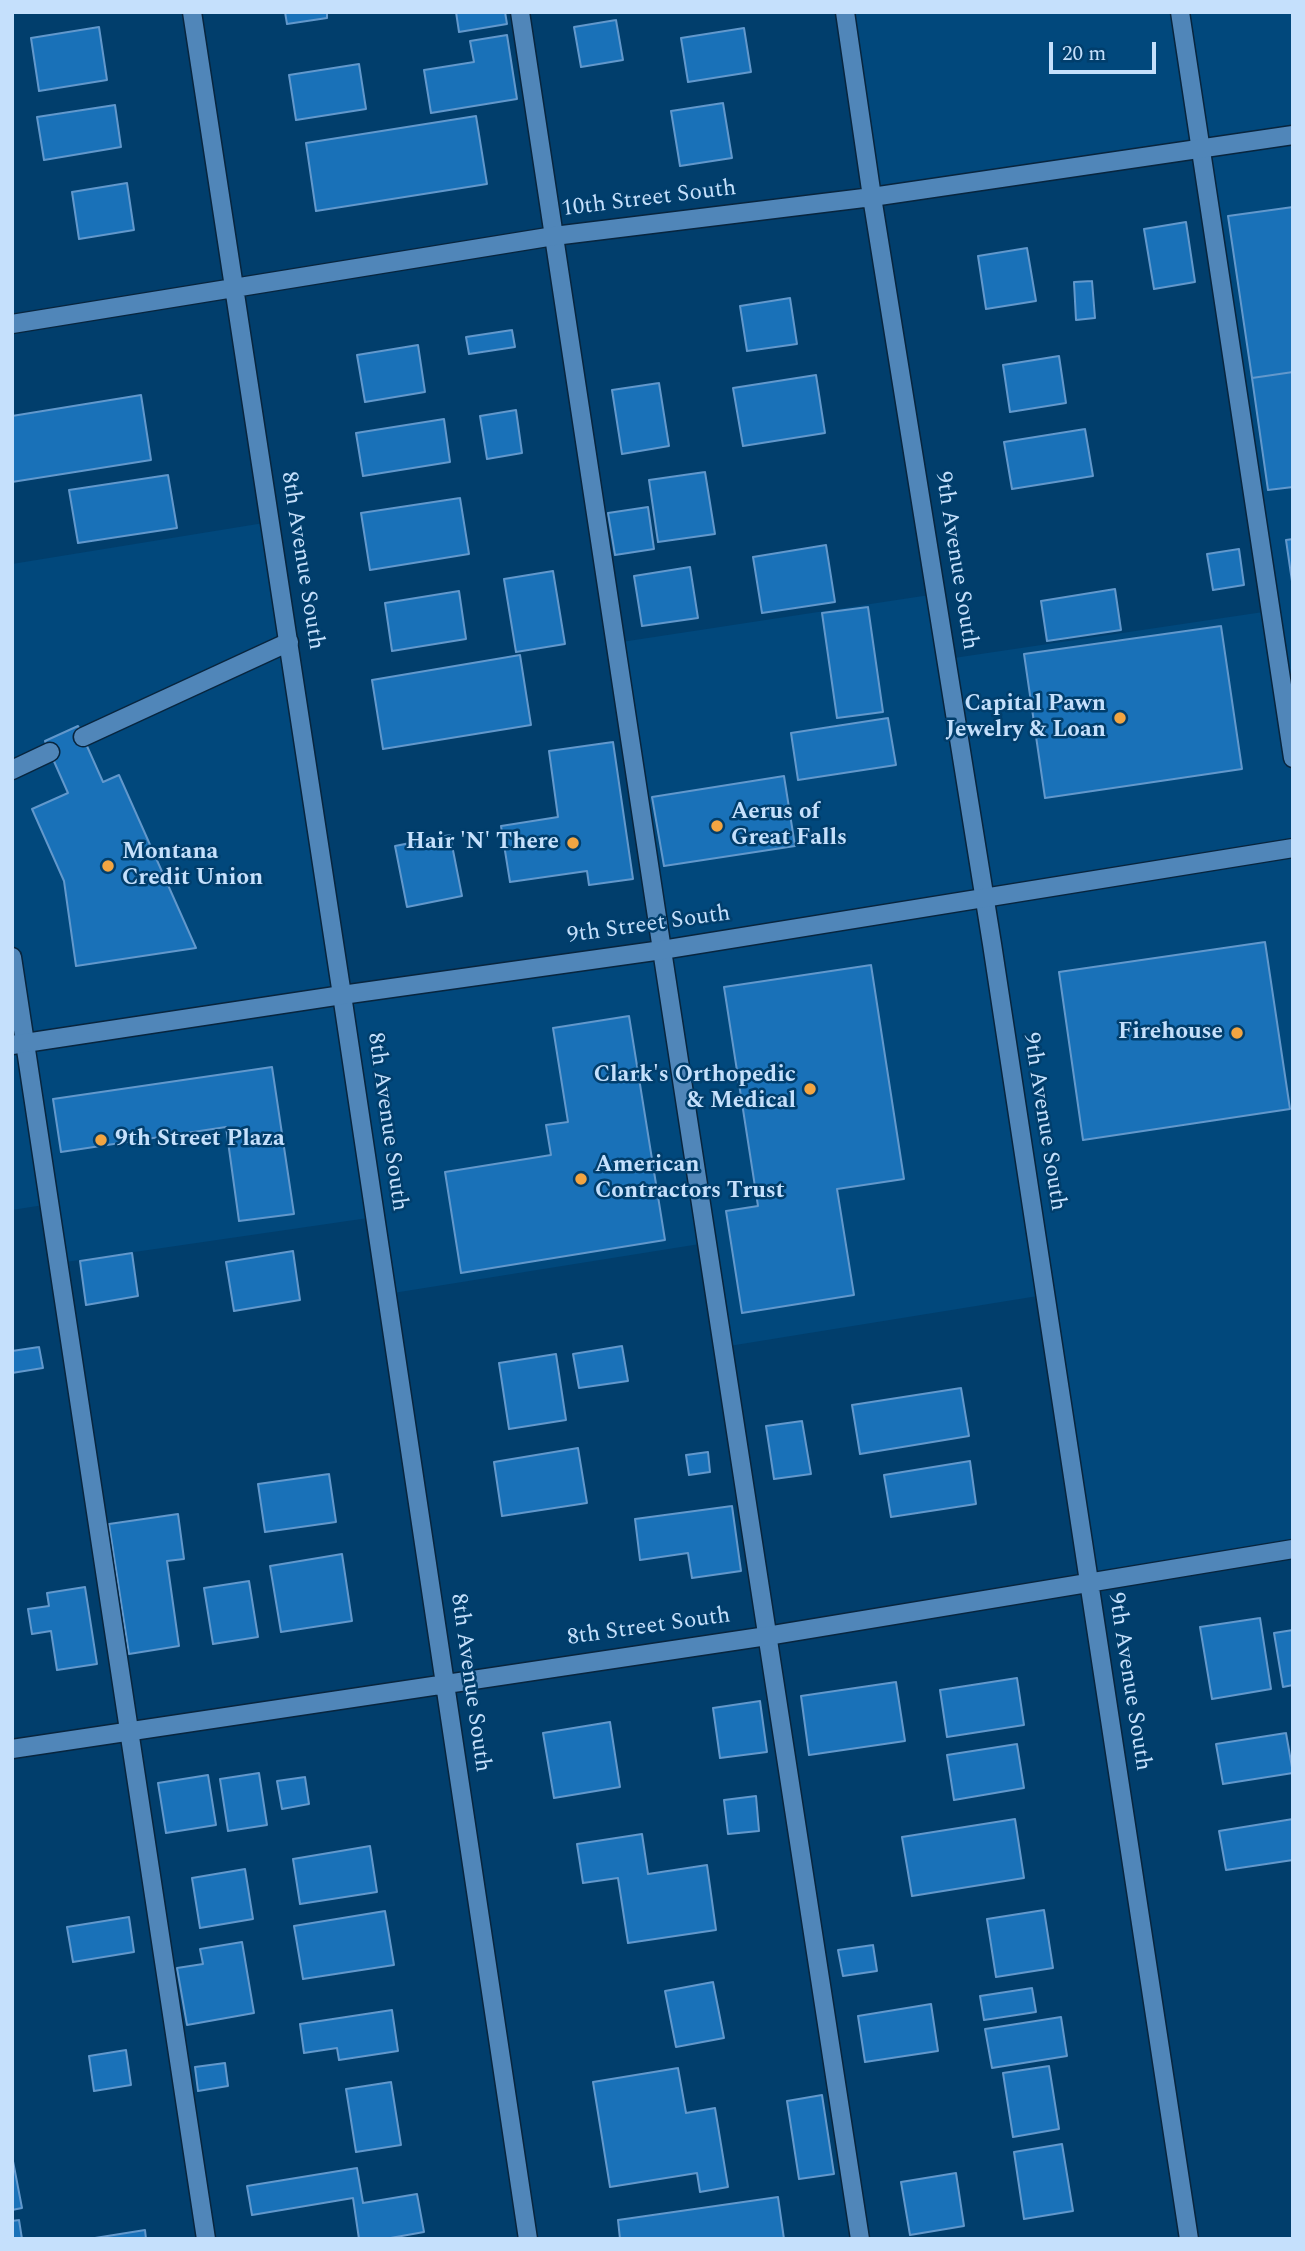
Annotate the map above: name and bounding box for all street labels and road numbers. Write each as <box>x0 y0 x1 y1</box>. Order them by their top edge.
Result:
street label: 10th Street South <box>560 176 738 224</box>
street label: 8th Avenue South <box>273 470 329 652</box>
street label: 9th Avenue South <box>927 470 983 652</box>
street label: 9th Street South <box>566 901 732 951</box>
street label: 8th Avenue South <box>360 1031 412 1213</box>
street label: 9th Avenue South <box>1015 1031 1071 1213</box>
street label: 9th Avenue South <box>1100 1591 1156 1773</box>
street label: 8th Avenue South <box>443 1592 495 1774</box>
street label: 8th Street South <box>566 1603 732 1653</box>

